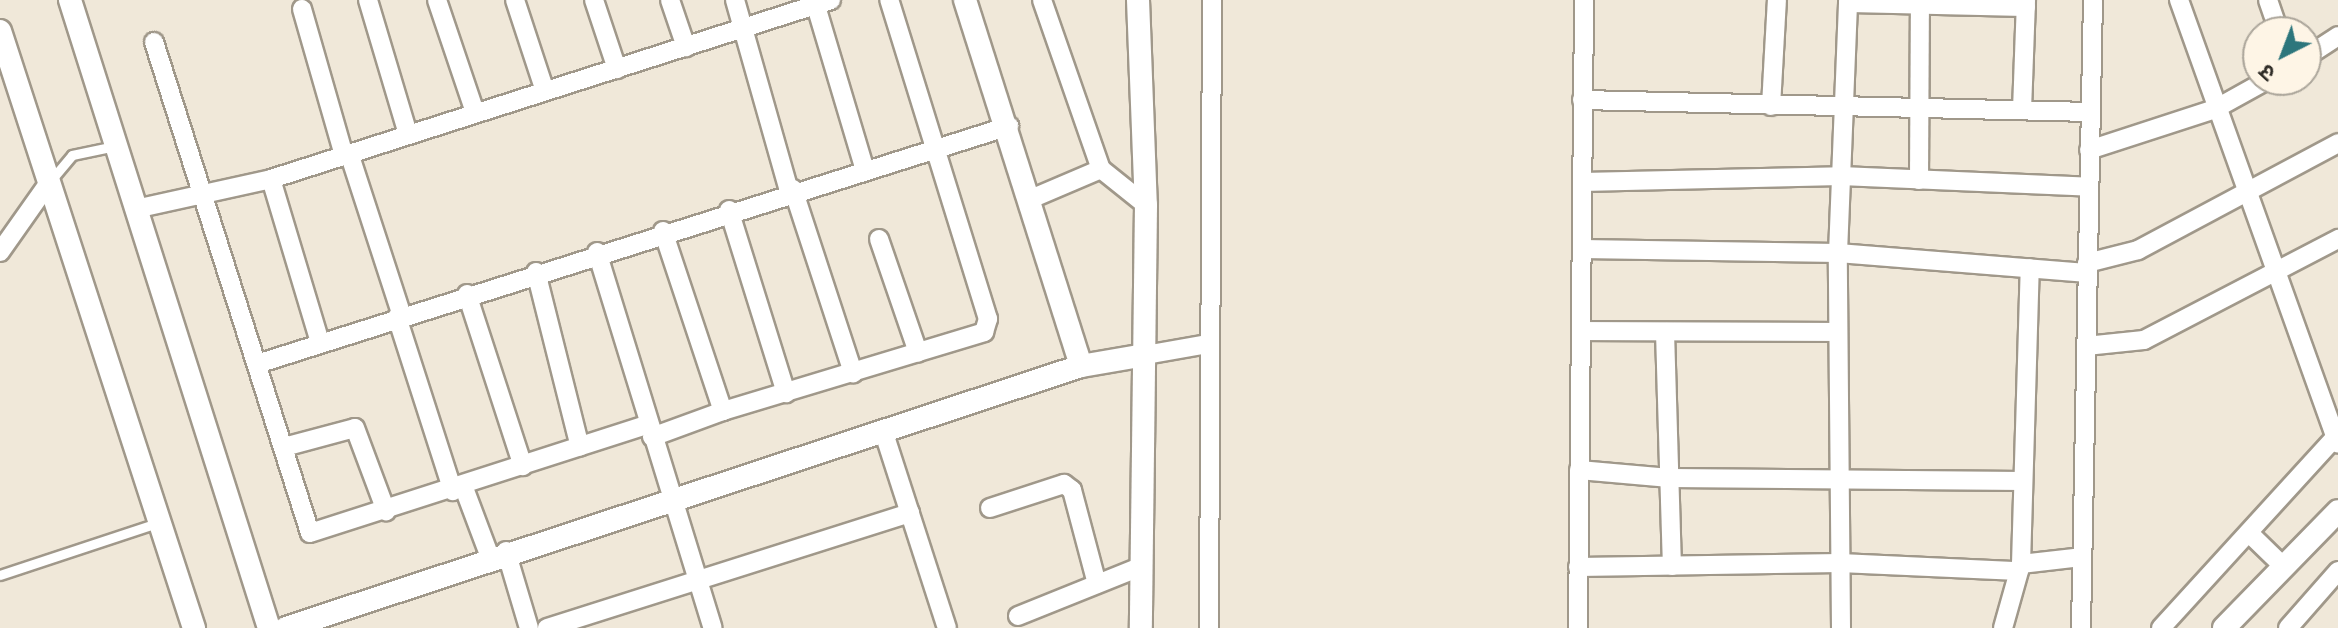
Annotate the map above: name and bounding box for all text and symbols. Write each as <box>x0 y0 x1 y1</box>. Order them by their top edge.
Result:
north arrow <box>2242 16 2322 96</box>
text: उ <box>2252 58 2281 88</box>

